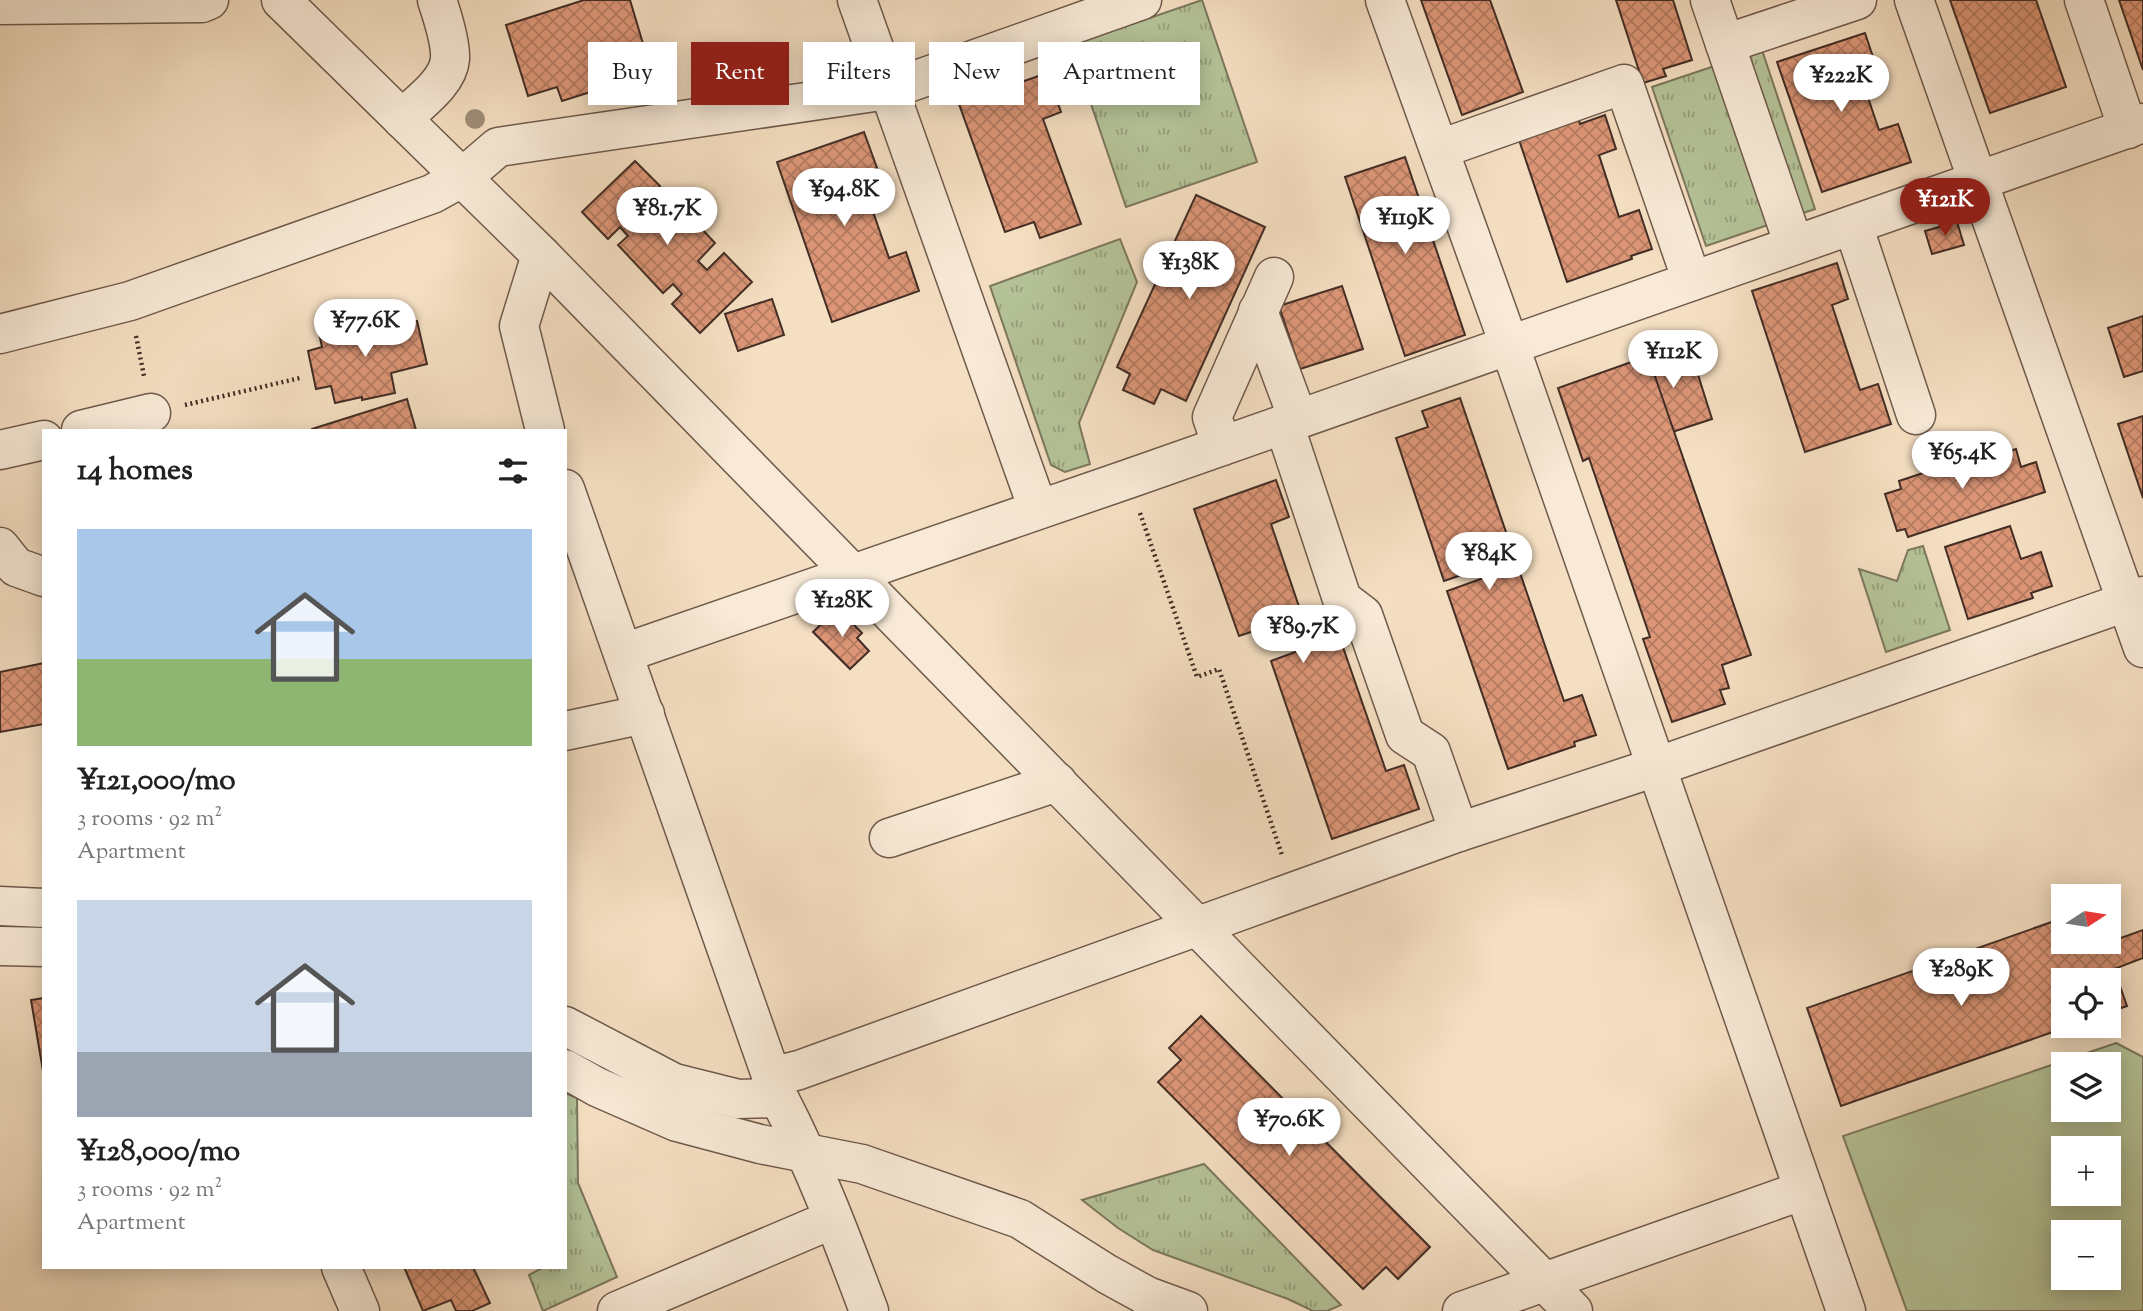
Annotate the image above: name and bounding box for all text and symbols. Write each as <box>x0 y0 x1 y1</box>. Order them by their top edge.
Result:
chip: Buy <box>588 42 677 105</box>
chip: Rent <box>691 42 789 105</box>
chip: Filters <box>803 42 915 105</box>
chip: New <box>929 42 1024 105</box>
chip: Apartment <box>1038 42 1200 105</box>
pin: ¥222K <box>1792 54 1890 114</box>
text: ¥222K <box>1809 60 1873 93</box>
pin: ¥94.8K <box>787 168 901 228</box>
text: ¥94.8K <box>808 174 880 207</box>
pin: ¥121K <box>1896 178 1994 238</box>
text: ¥121K <box>1916 184 1974 217</box>
pin: ¥81.7K <box>610 188 724 247</box>
text: ¥81.7K <box>632 193 702 226</box>
pin: ¥119K <box>1356 196 1454 256</box>
text: ¥119K <box>1376 202 1434 235</box>
pin: ¥138K <box>1140 242 1238 301</box>
text: ¥138K <box>1159 247 1219 280</box>
pin: ¥77.6K <box>308 300 422 359</box>
text: ¥77.6K <box>330 305 400 338</box>
pin: ¥112K <box>1624 330 1722 390</box>
text: ¥112K <box>1644 336 1702 369</box>
pin: ¥65.4K <box>1905 432 2019 491</box>
text: ¥65.4K <box>1928 437 1996 470</box>
text: 14 homes <box>77 450 193 493</box>
icon: filters <box>494 452 532 490</box>
pin: ¥84K <box>1448 532 1530 592</box>
text: ¥84K <box>1461 538 1517 571</box>
icon: home <box>242 574 368 700</box>
pin: ¥128K <box>793 580 891 639</box>
text: ¥128K <box>811 585 873 618</box>
pin: ¥89.7K <box>1246 606 1360 665</box>
text: ¥89.7K <box>1267 611 1339 644</box>
text: ¥121,000/mo <box>77 760 236 803</box>
text: 3 rooms · 92 m² <box>77 803 222 836</box>
text: Apartment <box>77 836 186 869</box>
north arrow <box>2051 884 2121 954</box>
map controls <box>2051 884 2121 1290</box>
icon: home <box>242 945 368 1071</box>
pin: ¥289K <box>1912 948 2010 1008</box>
text: ¥289K <box>1929 954 1993 987</box>
button: locate <box>2051 968 2121 1038</box>
button: layers <box>2051 1052 2121 1122</box>
pin: ¥70.6K <box>1232 1098 1346 1158</box>
text: ¥70.6K <box>1254 1104 1324 1137</box>
text: ¥128,000/mo <box>77 1131 240 1174</box>
button: + <box>2051 1136 2121 1206</box>
text: 3 rooms · 92 m² <box>77 1174 222 1207</box>
text: Apartment <box>77 1207 186 1240</box>
button: − <box>2051 1220 2121 1290</box>

